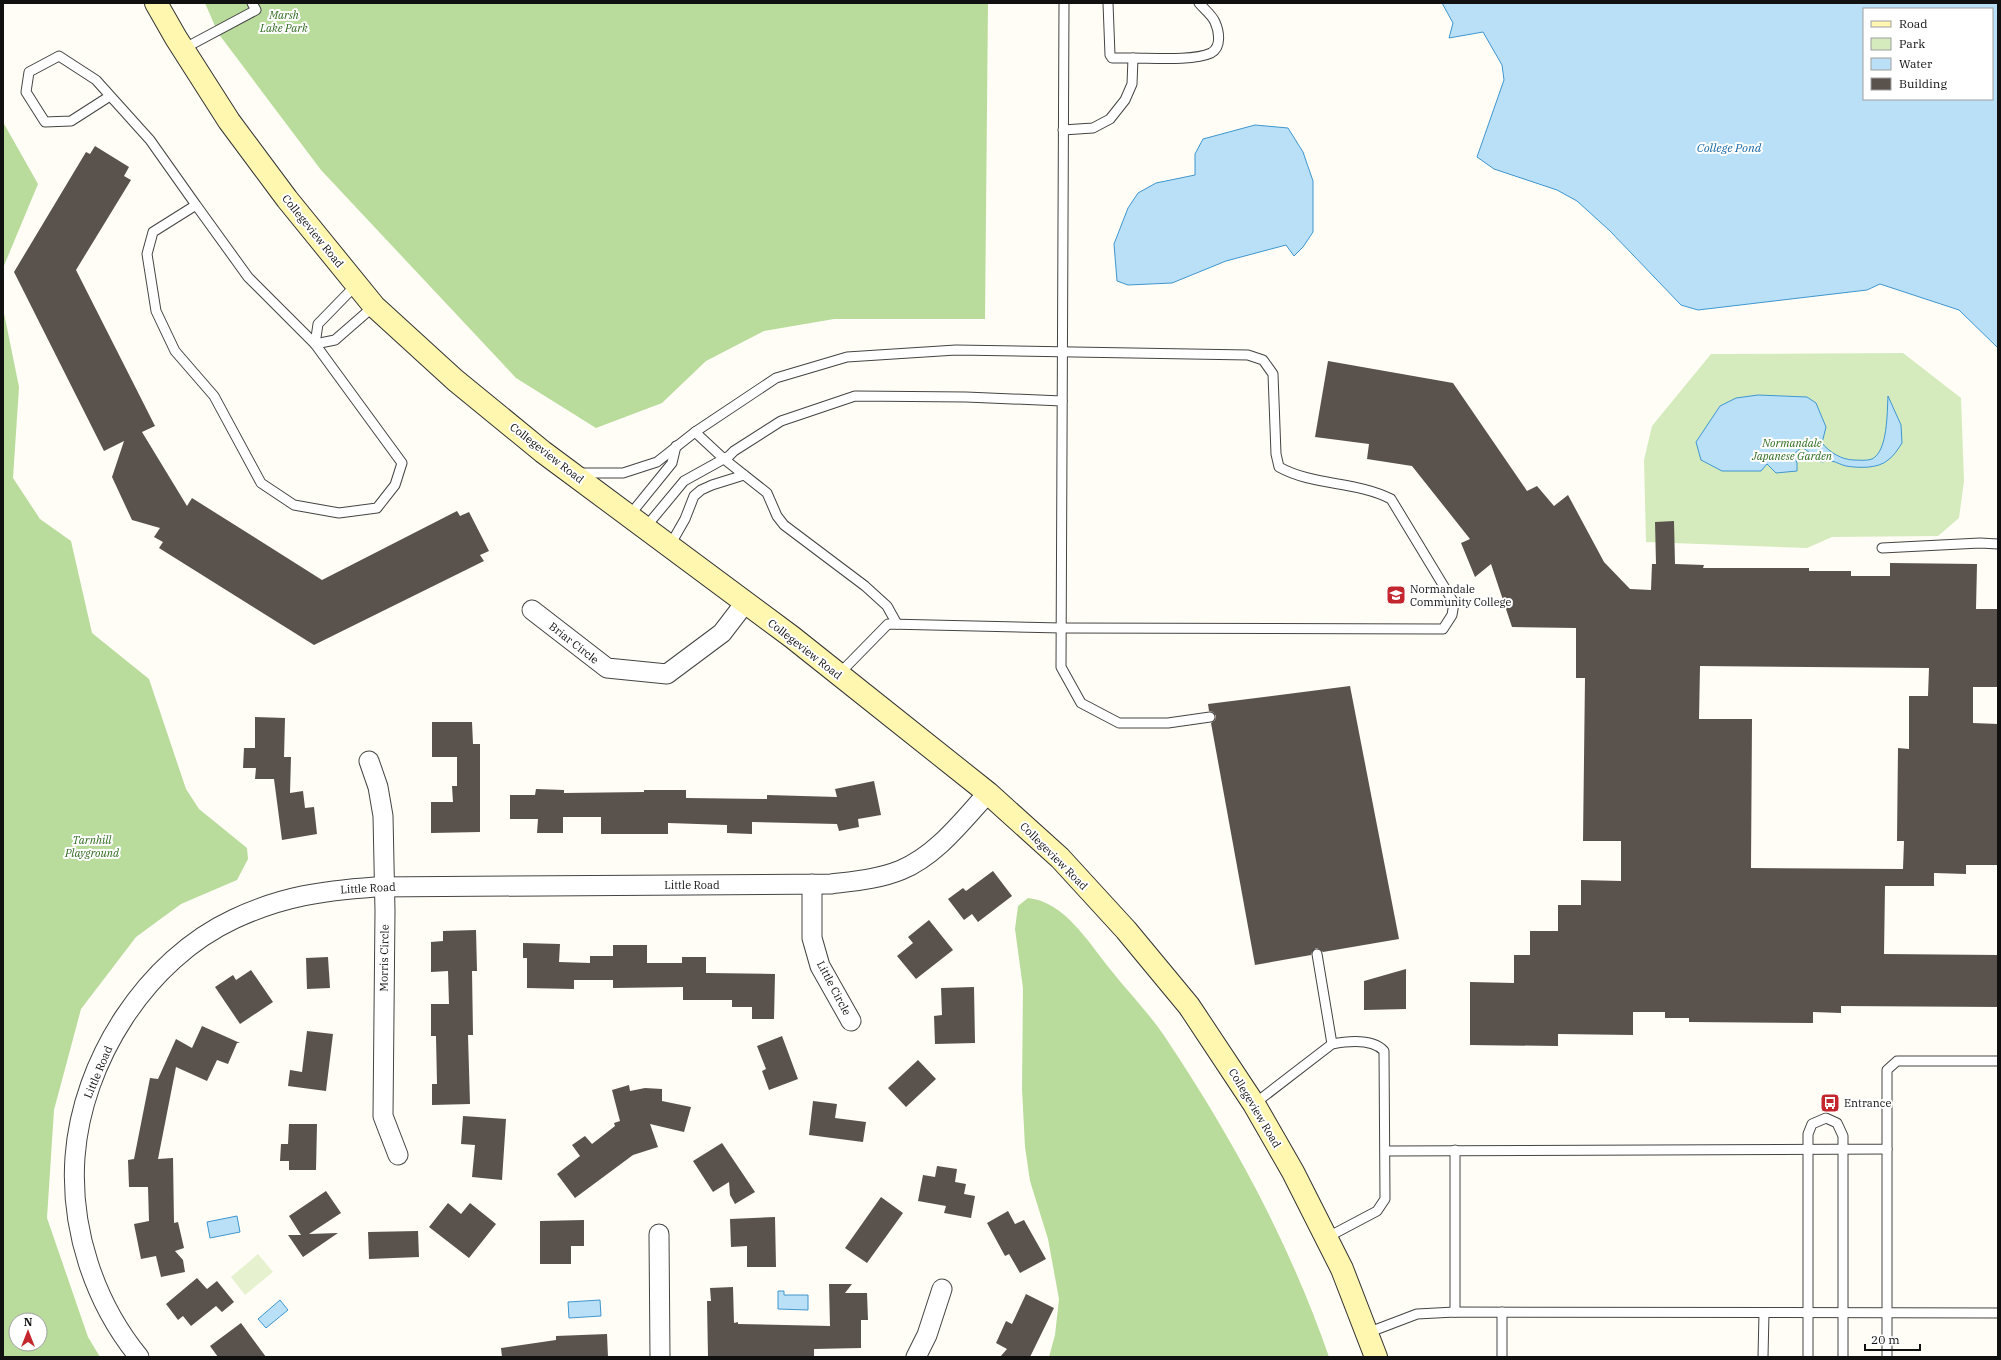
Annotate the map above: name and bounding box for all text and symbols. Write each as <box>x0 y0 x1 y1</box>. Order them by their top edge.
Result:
park label: Marsh Lake Park <box>259 8 308 35</box>
legend <box>1863 8 1993 100</box>
text: Road <box>1899 16 1928 31</box>
text: Park <box>1899 36 1925 51</box>
text: Water <box>1899 56 1933 71</box>
text: Building <box>1899 76 1947 91</box>
water label: College Pond <box>1697 140 1762 155</box>
street label: Collegeview Road <box>279 192 347 271</box>
street label: Collegeview Road <box>507 420 587 486</box>
park label: Normandale Japanese Garden <box>1751 436 1833 463</box>
place label: Normandale Community College <box>1410 582 1511 609</box>
school or university icon: Normandale Community College <box>1385 584 1407 606</box>
street label: Collegeview Road <box>765 616 845 682</box>
street label: Briar Circle <box>546 619 602 667</box>
street label: Collegeview Road <box>1017 819 1091 893</box>
park label: Tarnhill Playground <box>64 833 120 860</box>
street label: Little Road <box>664 878 720 892</box>
street label: Little Road <box>340 880 396 896</box>
street label: Morris Circle <box>376 924 392 992</box>
street label: Little Circle <box>814 958 854 1018</box>
street label: Little Road <box>81 1043 115 1100</box>
street label: Collegeview Road <box>1226 1066 1284 1150</box>
bus stop icon: Entrance <box>1819 1092 1841 1114</box>
place label: Entrance <box>1844 1096 1891 1110</box>
north arrow <box>8 1312 48 1352</box>
text: N <box>24 1315 33 1329</box>
scale bar <box>1865 1326 1920 1352</box>
text: 20 m <box>1871 1332 1900 1347</box>

